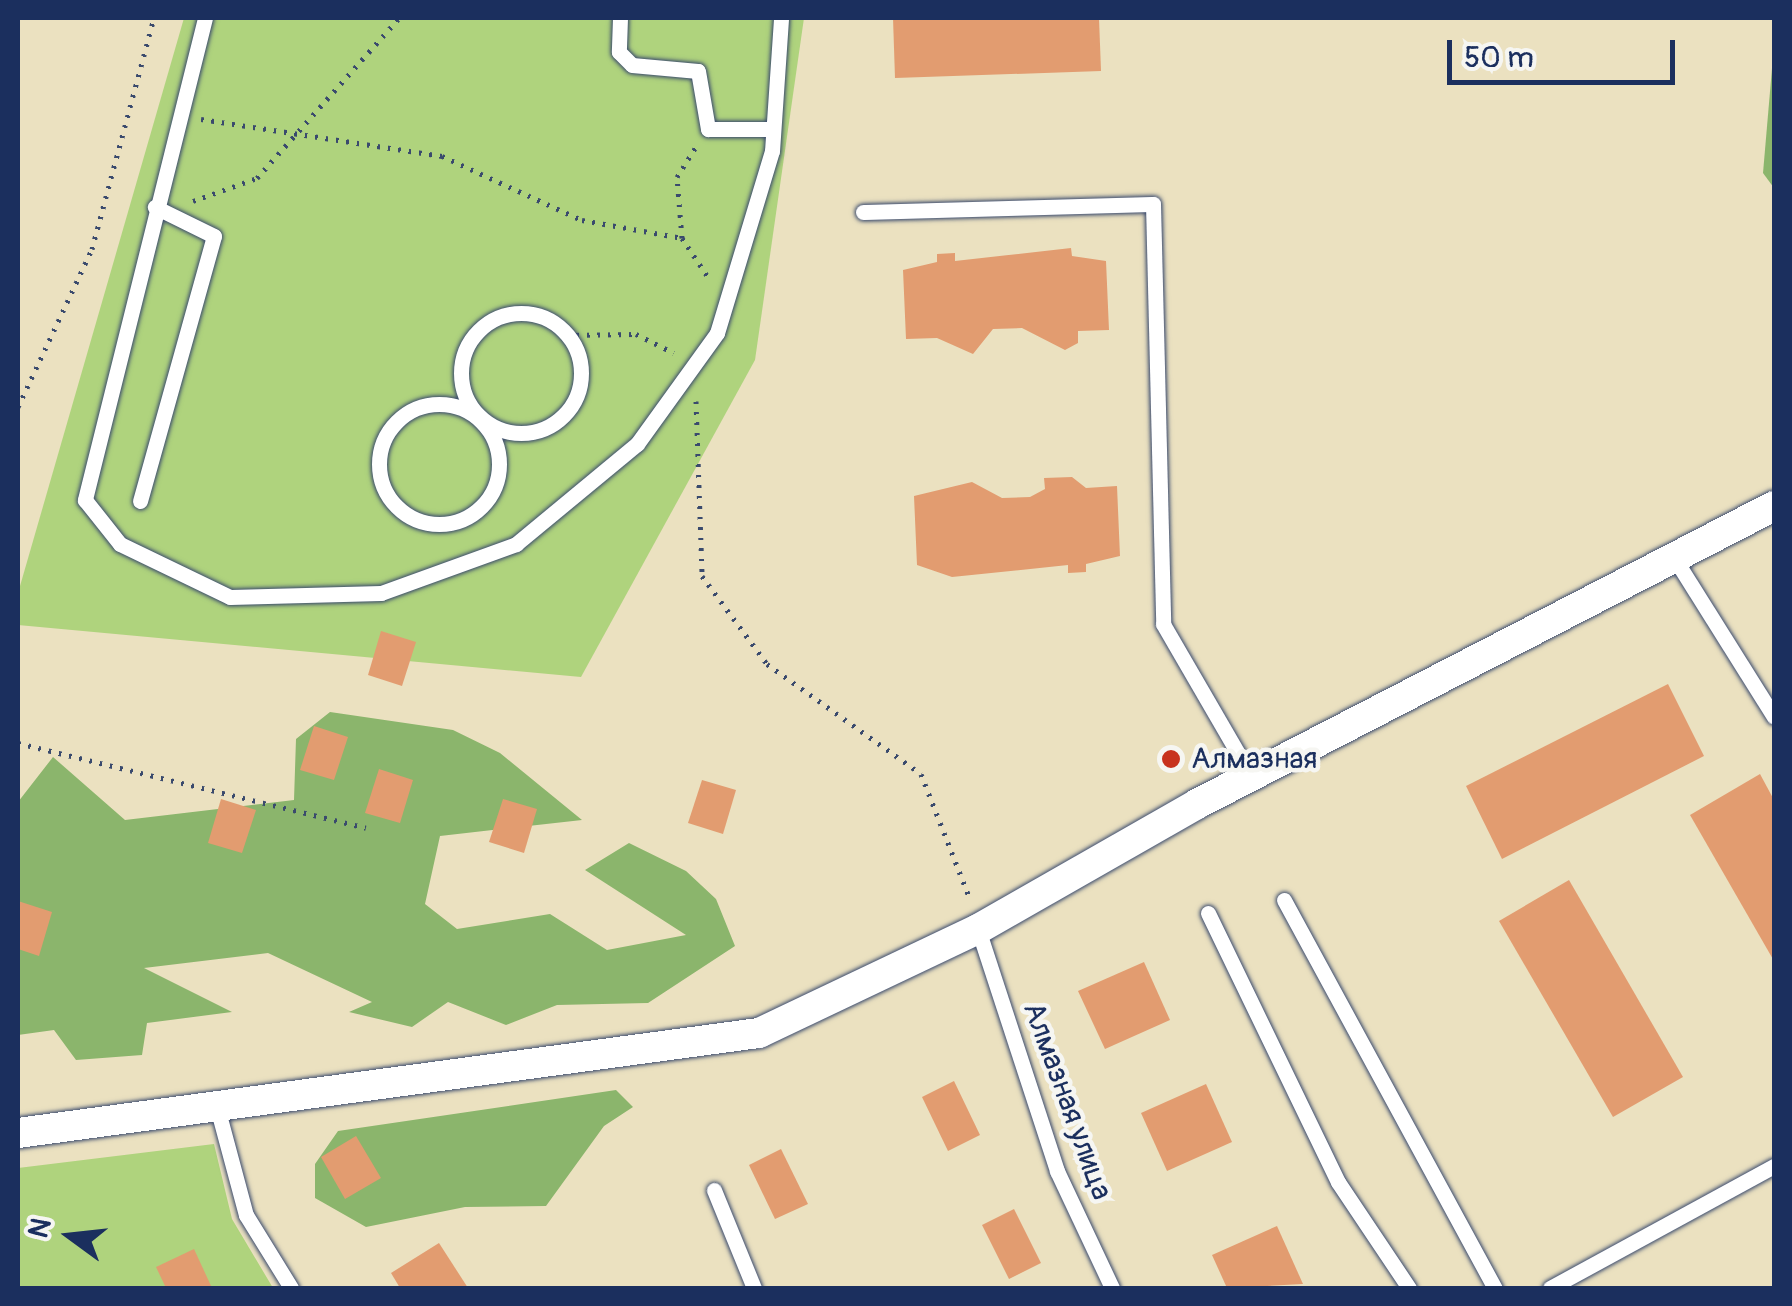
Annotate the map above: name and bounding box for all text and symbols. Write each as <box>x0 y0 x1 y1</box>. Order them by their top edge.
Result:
scale bar <box>1452 20 1680 82</box>
text: 50 m <box>1464 39 1534 76</box>
place label: Алмазная <box>1191 741 1317 777</box>
marker: Алмазная <box>1160 748 1182 770</box>
street label: Алмазная улица <box>1015 997 1119 1205</box>
north arrow <box>20 1186 120 1286</box>
text: N <box>21 1214 60 1242</box>

